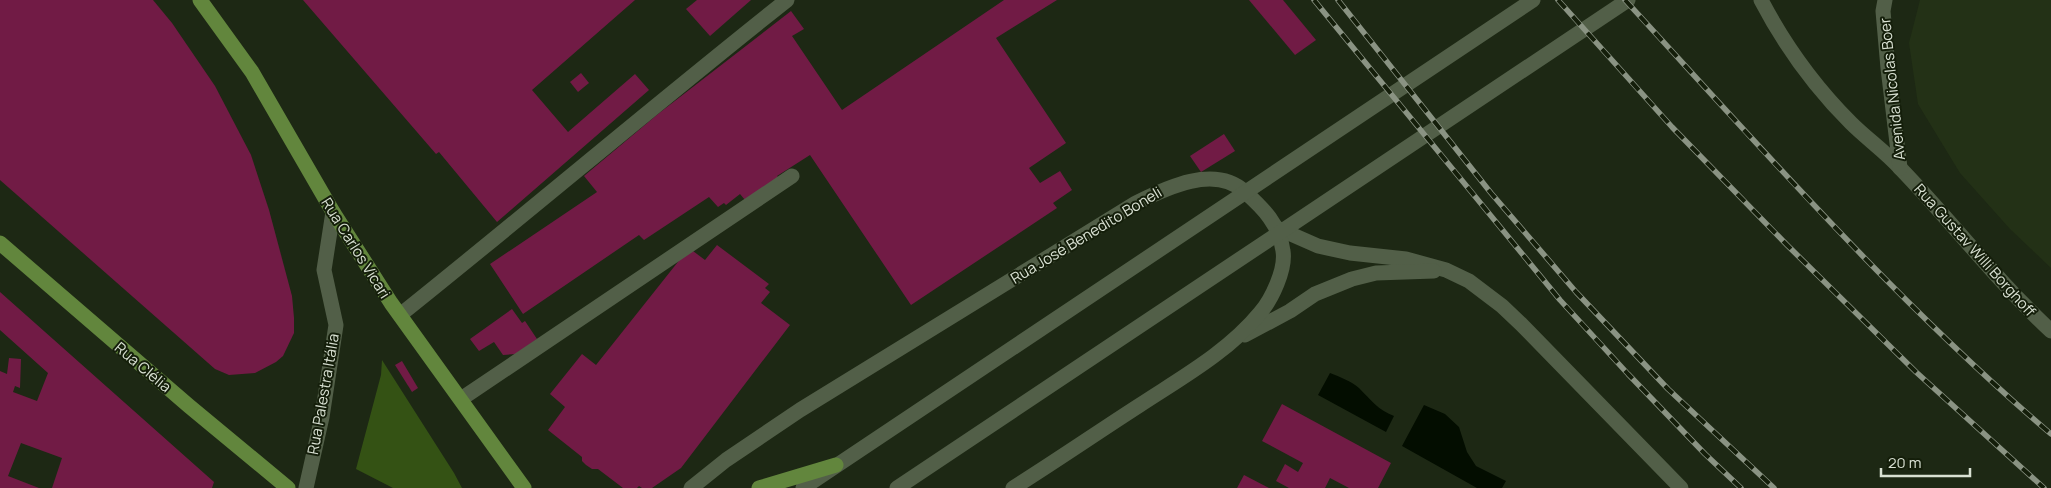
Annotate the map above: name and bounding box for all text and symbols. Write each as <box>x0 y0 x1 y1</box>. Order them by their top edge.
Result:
street label: Avenida Nicolas Boer <box>1874 16 1910 161</box>
street label: Rua Gustav Willi Borghoff <box>1910 179 2040 321</box>
street label: Rua José Benedito Boneli <box>1006 181 1166 289</box>
street label: Rua Carlos Vicari <box>317 194 395 302</box>
street label: Rua Palestra Itália <box>302 332 344 456</box>
street label: Rua Clélia <box>110 337 176 397</box>
scale bar <box>1881 446 1970 478</box>
text: 20 m <box>1888 452 1921 473</box>

